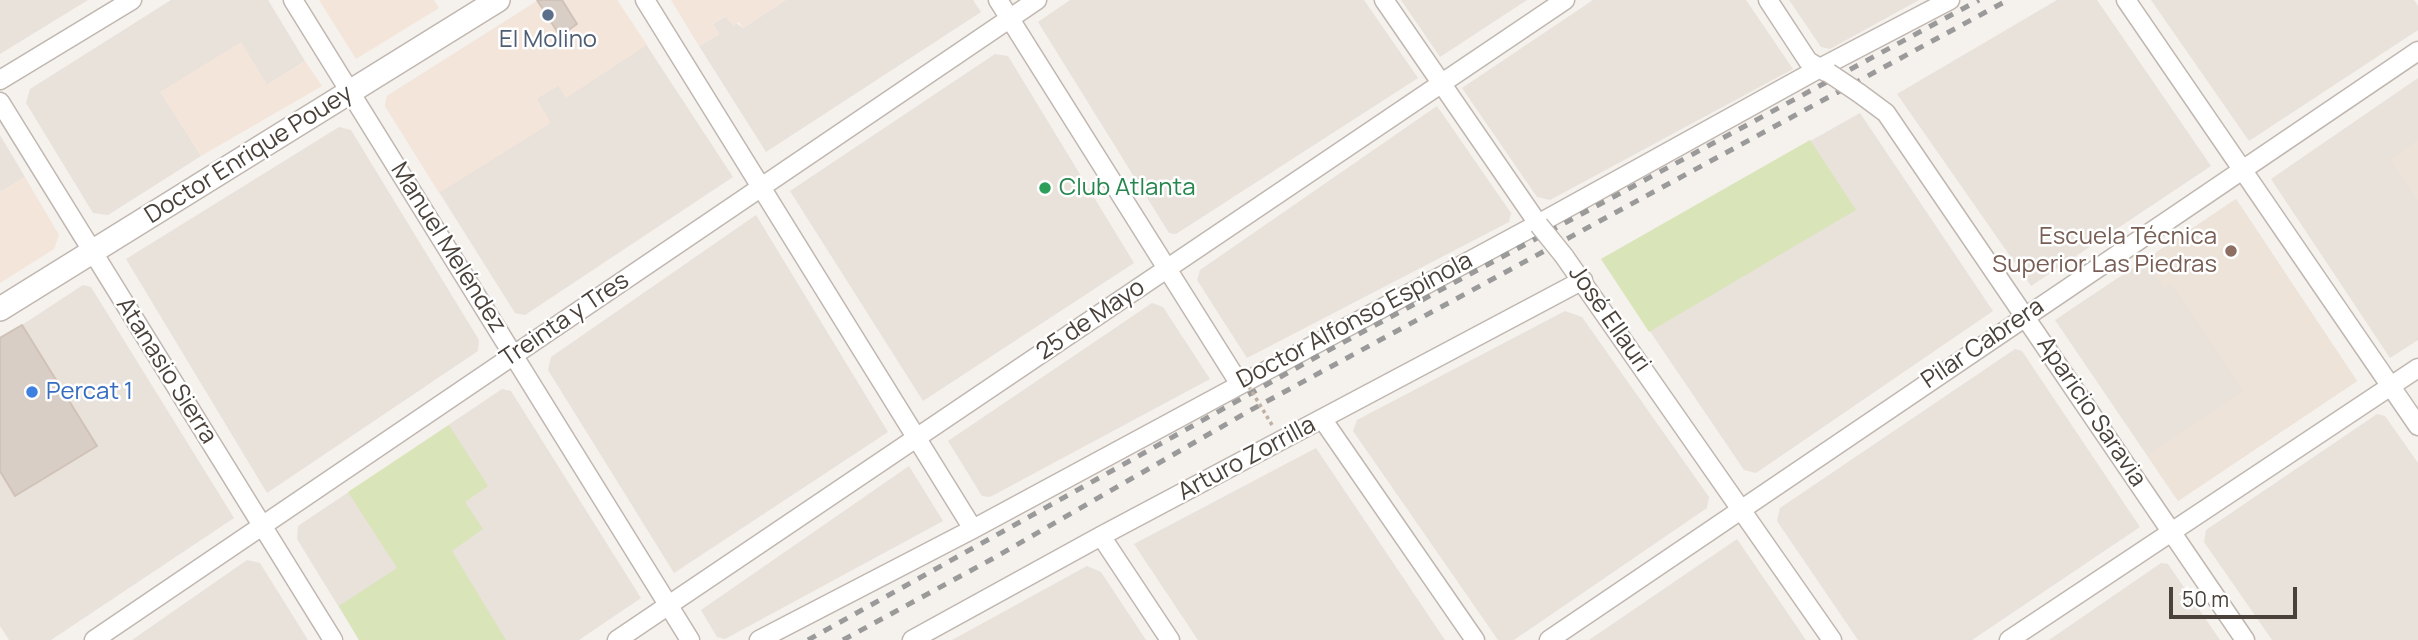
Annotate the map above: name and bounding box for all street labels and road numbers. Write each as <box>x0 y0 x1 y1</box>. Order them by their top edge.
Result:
street label: Doctor Enrique Pouey <box>140 79 358 231</box>
street label: Manuel Meléndez <box>384 158 512 338</box>
street label: Doctor Alfonso Espínola <box>1232 247 1478 395</box>
street label: José Ellauri <box>1562 260 1656 378</box>
street label: Treinta y Tres <box>495 266 635 374</box>
street label: 25 de Mayo <box>1031 273 1151 367</box>
street label: Atanasio Sierra <box>110 293 222 449</box>
street label: Pilar Cabrera <box>1916 293 2050 395</box>
street label: Aparicio Saravia <box>2030 331 2152 493</box>
street label: Arturo Zorrilla <box>1173 411 1321 507</box>

